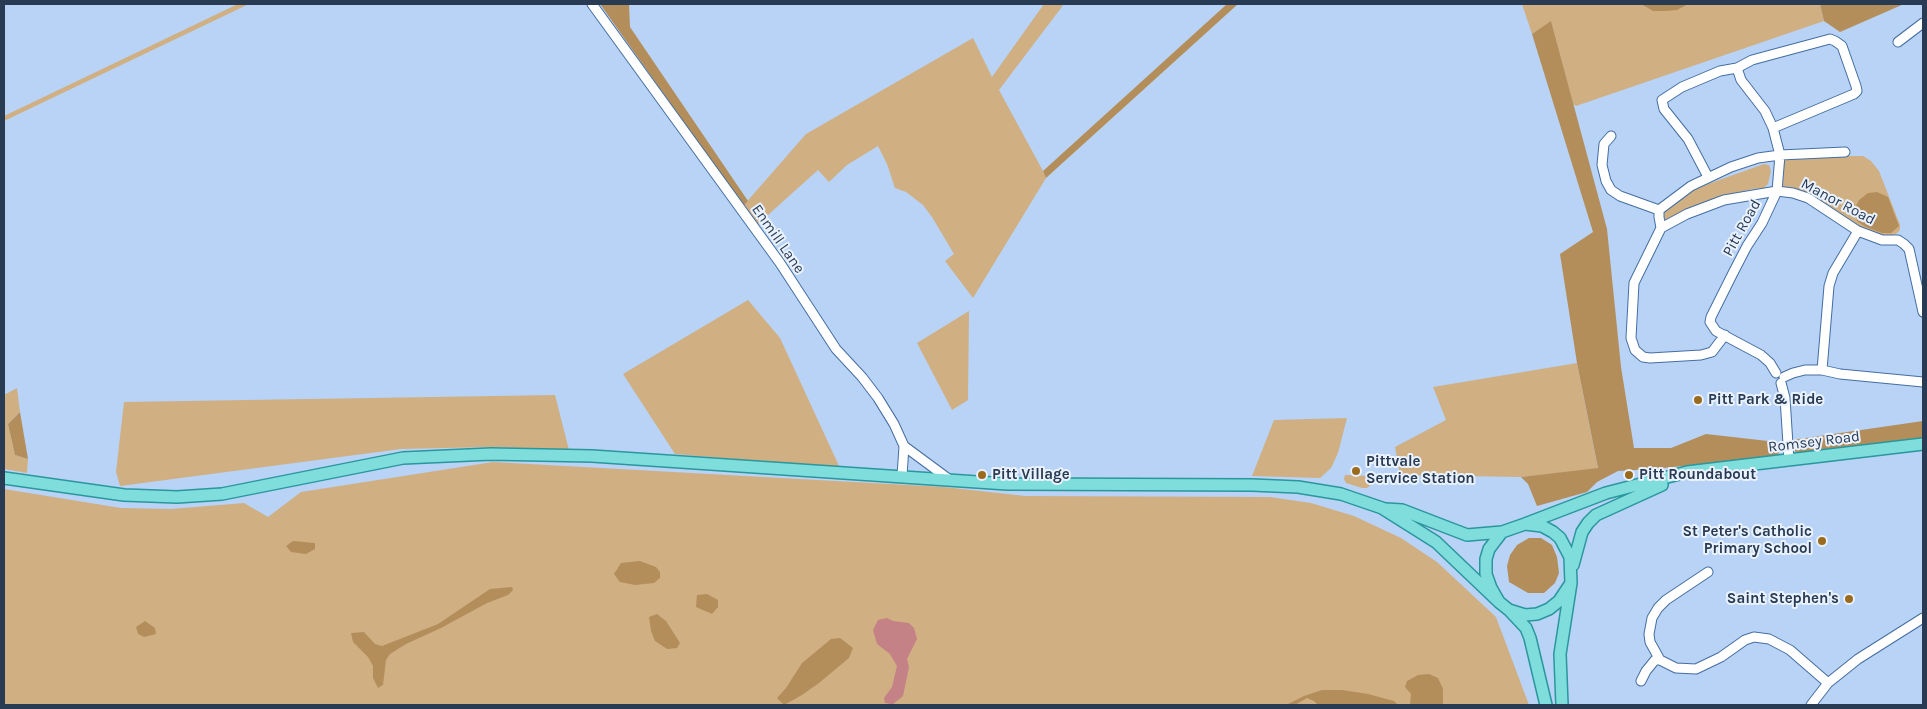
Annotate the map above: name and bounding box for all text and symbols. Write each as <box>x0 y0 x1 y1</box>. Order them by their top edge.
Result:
street label: Manor Road <box>1798 175 1878 229</box>
street label: Pitt Road <box>1719 196 1765 260</box>
street label: Enmill Lane <box>748 201 808 277</box>
place label: Pitt Park & Ride <box>1708 391 1823 409</box>
marker: Pitt Park & Ride <box>1692 394 1704 406</box>
street label: Romsey Road <box>1767 427 1861 457</box>
place label: Pittvale Service Station <box>1366 453 1475 488</box>
marker: Pittvale Service Station <box>1350 465 1362 477</box>
place label: Pitt Village <box>992 466 1070 484</box>
place label: Pitt Roundabout <box>1639 466 1756 484</box>
marker: Pitt Village <box>976 469 988 481</box>
marker: Pitt Roundabout <box>1623 469 1635 481</box>
place label: St Peter's Catholic Primary School <box>1682 523 1812 558</box>
marker: St Peter's Catholic Primary School <box>1816 535 1828 547</box>
place label: Saint Stephen's <box>1727 590 1839 608</box>
marker: Saint Stephen's <box>1843 593 1855 605</box>

